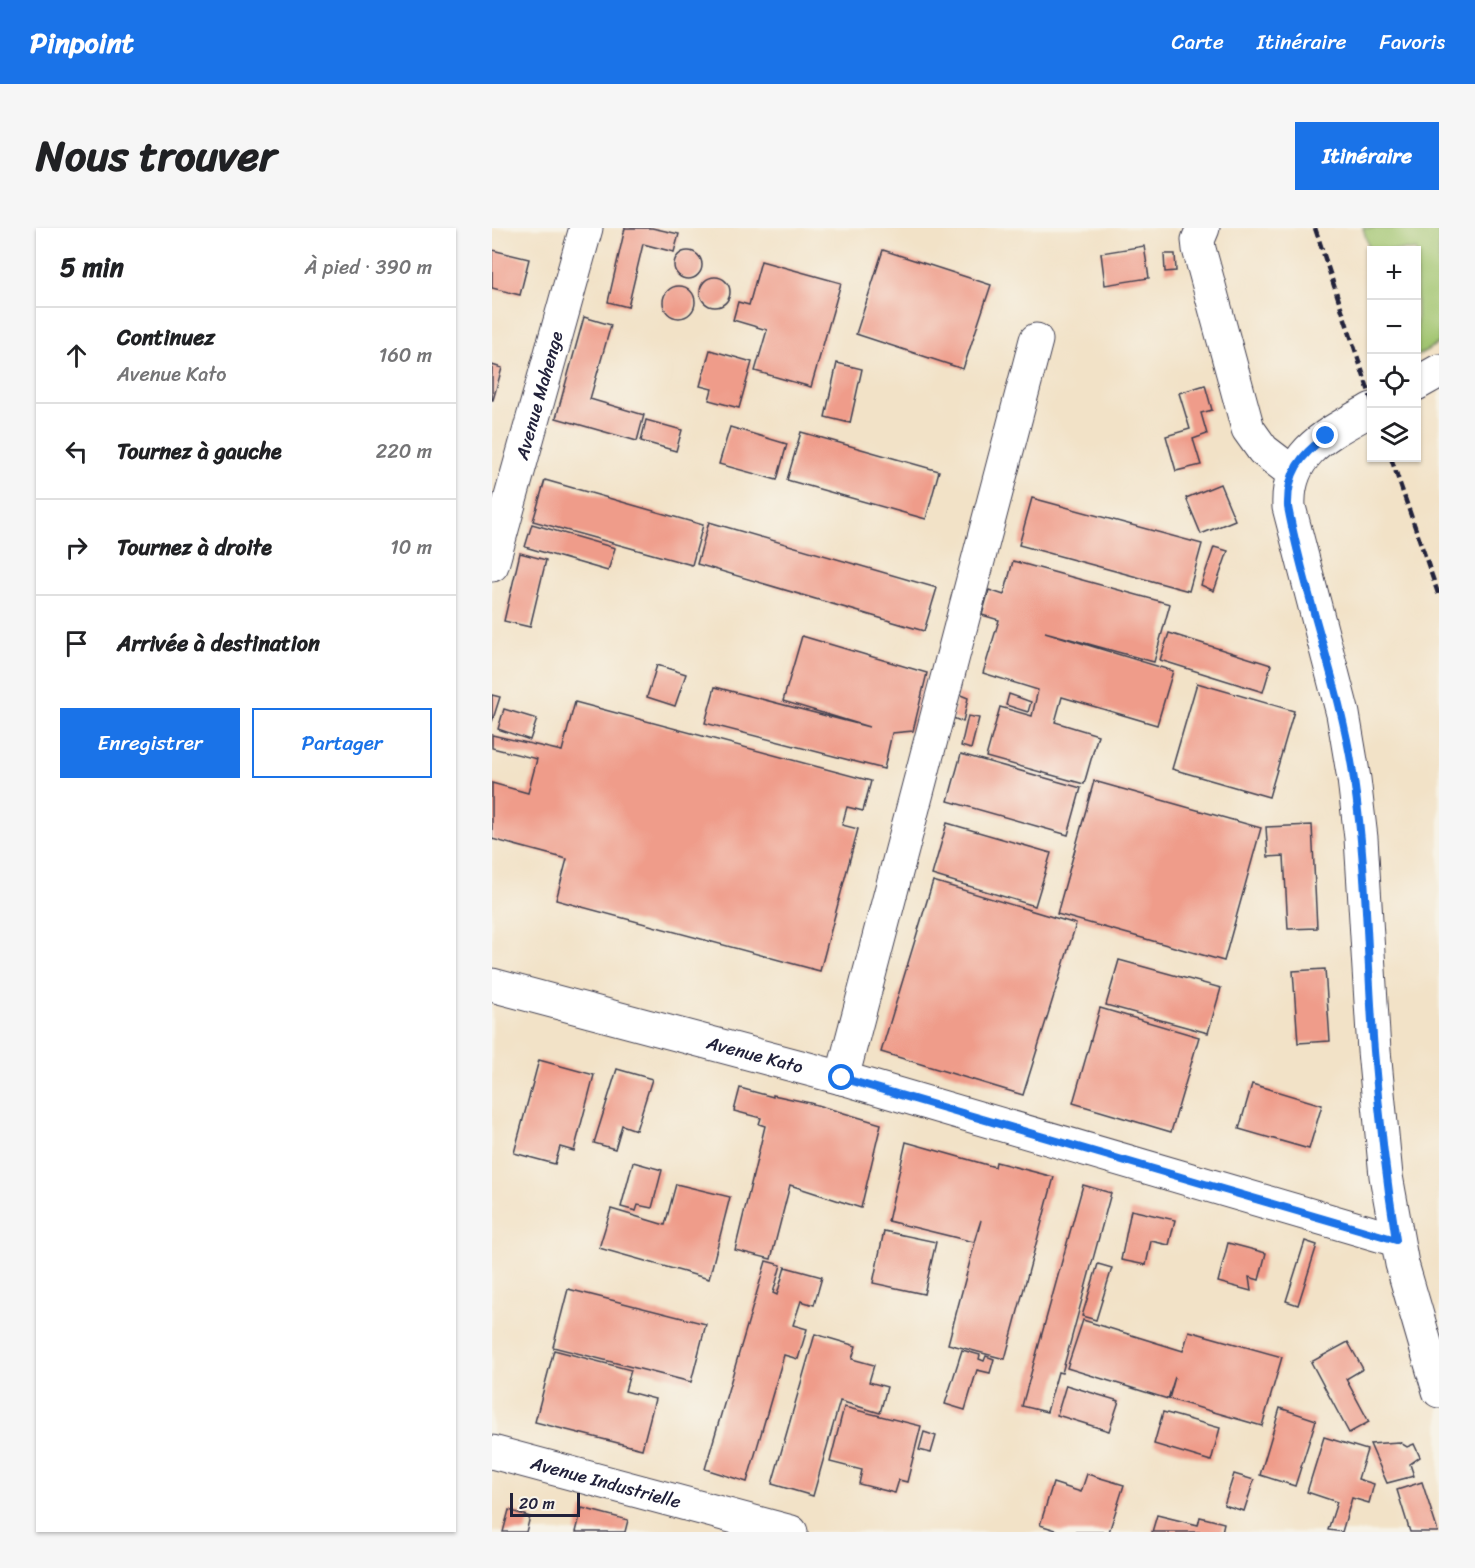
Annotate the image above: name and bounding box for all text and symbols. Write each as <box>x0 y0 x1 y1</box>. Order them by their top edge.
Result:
text: Pinpoint <box>30 18 134 67</box>
text: Carte <box>1172 23 1224 61</box>
text: Itinéraire <box>1257 23 1347 61</box>
text: Favoris <box>1380 23 1445 61</box>
text: Nous trouver <box>36 119 276 193</box>
button: Itinéraire <box>1295 122 1439 190</box>
text: 5 min <box>60 244 124 290</box>
map controls <box>1367 246 1421 462</box>
button: + <box>1367 246 1421 300</box>
text: À pied · 390 m <box>305 250 432 285</box>
button: − <box>1367 300 1421 354</box>
text: Continuez <box>117 318 215 357</box>
street label: Avenue Mahenge <box>506 327 573 464</box>
text: 160 m <box>379 338 432 373</box>
icon: ahead <box>60 339 93 372</box>
button: locate <box>1367 354 1421 408</box>
text: Avenue Kato <box>117 357 226 392</box>
button: layers <box>1367 408 1421 462</box>
route end <box>1312 422 1338 448</box>
text: Tournez à gauche <box>117 432 282 471</box>
text: 220 m <box>376 434 432 469</box>
icon: left <box>60 435 93 468</box>
text: Tournez à droite <box>117 528 272 567</box>
text: 10 m <box>390 530 432 565</box>
icon: right <box>60 531 93 564</box>
text: Arrivée à destination <box>117 624 320 663</box>
icon: arrive <box>60 627 93 660</box>
button: Enregistrer <box>60 708 240 778</box>
button: Partager <box>252 708 432 778</box>
street label: Avenue Kato <box>702 1026 807 1083</box>
route start <box>828 1064 854 1090</box>
street label: Avenue Industrielle <box>526 1447 685 1518</box>
text: 20 m <box>519 1489 555 1518</box>
scale bar <box>510 1490 580 1518</box>

